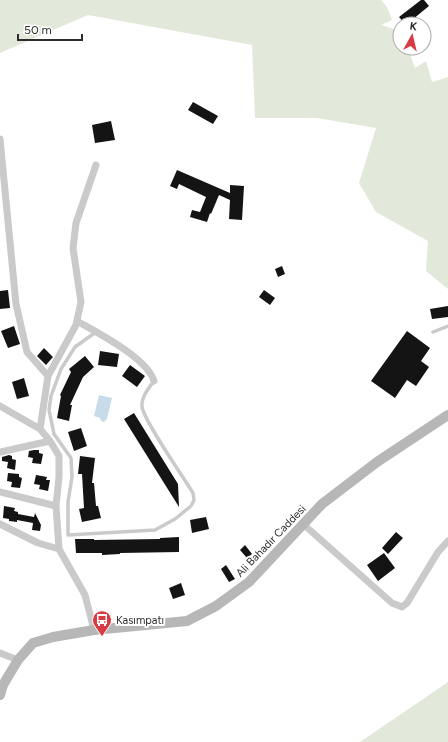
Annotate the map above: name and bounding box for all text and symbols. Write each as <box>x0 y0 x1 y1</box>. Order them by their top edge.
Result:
scale bar <box>18 16 82 42</box>
north arrow <box>392 16 432 56</box>
text: K <box>409 20 419 34</box>
text: 50 m <box>24 23 52 37</box>
street label: Ali Bahadır Caddesi <box>233 502 309 580</box>
bus stop icon: Kasımpatı <box>91 609 113 637</box>
place label: Kasımpatı <box>116 614 164 627</box>

